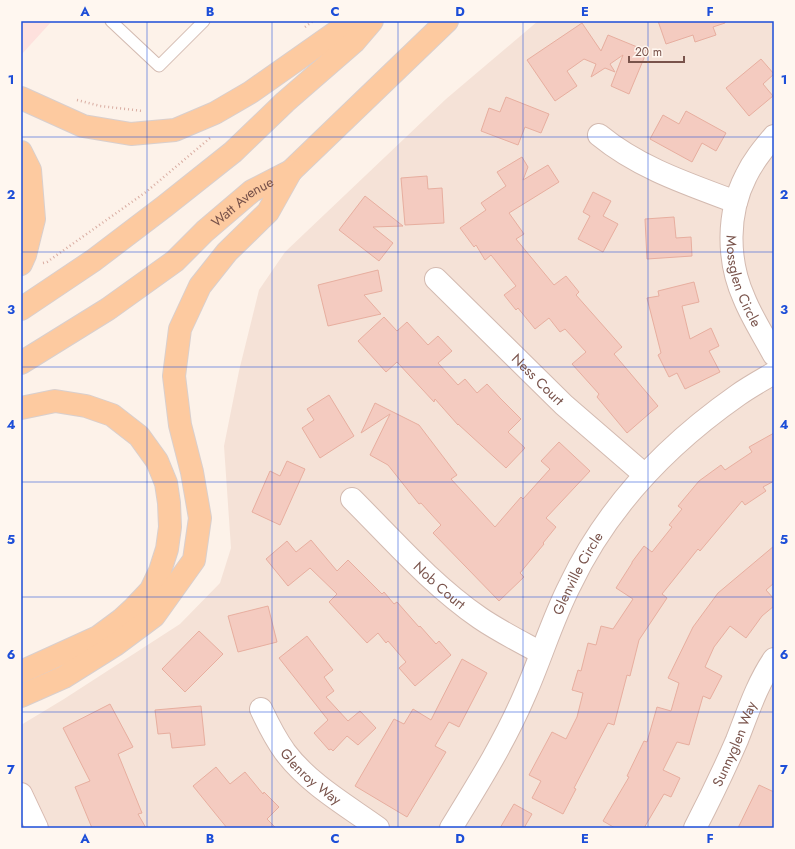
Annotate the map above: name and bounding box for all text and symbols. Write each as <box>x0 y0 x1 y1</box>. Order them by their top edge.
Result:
text: A <box>79 2 90 21</box>
text: B <box>206 2 215 21</box>
text: C <box>330 2 340 21</box>
text: D <box>455 2 465 21</box>
text: E <box>581 2 589 21</box>
text: F <box>706 2 714 21</box>
scale bar <box>629 38 684 64</box>
text: 20 m <box>635 43 662 61</box>
text: 1 <box>8 70 14 89</box>
text: 1 <box>781 70 787 89</box>
street label: Watt Avenue <box>207 172 277 232</box>
text: 2 <box>7 185 15 204</box>
text: 2 <box>780 185 788 204</box>
street label: Mossglen Circle <box>721 235 766 330</box>
text: 3 <box>7 300 15 319</box>
text: 3 <box>780 300 788 319</box>
street label: Ness Court <box>507 349 569 410</box>
text: 4 <box>6 415 16 434</box>
text: 4 <box>779 415 789 434</box>
street label: Glenville Circle <box>547 528 608 618</box>
text: 5 <box>7 530 15 549</box>
text: 5 <box>780 530 788 549</box>
street label: Nob Court <box>409 557 470 614</box>
text: 6 <box>7 645 16 664</box>
text: 6 <box>780 645 789 664</box>
street label: Sunnyglen Way <box>707 697 761 790</box>
street label: Glenroy Way <box>276 744 346 810</box>
text: 7 <box>7 760 15 779</box>
text: 7 <box>780 760 788 779</box>
text: A <box>79 829 90 848</box>
text: B <box>206 829 215 848</box>
text: C <box>330 829 340 848</box>
text: D <box>455 829 465 848</box>
text: E <box>581 829 589 848</box>
text: F <box>706 829 714 848</box>

